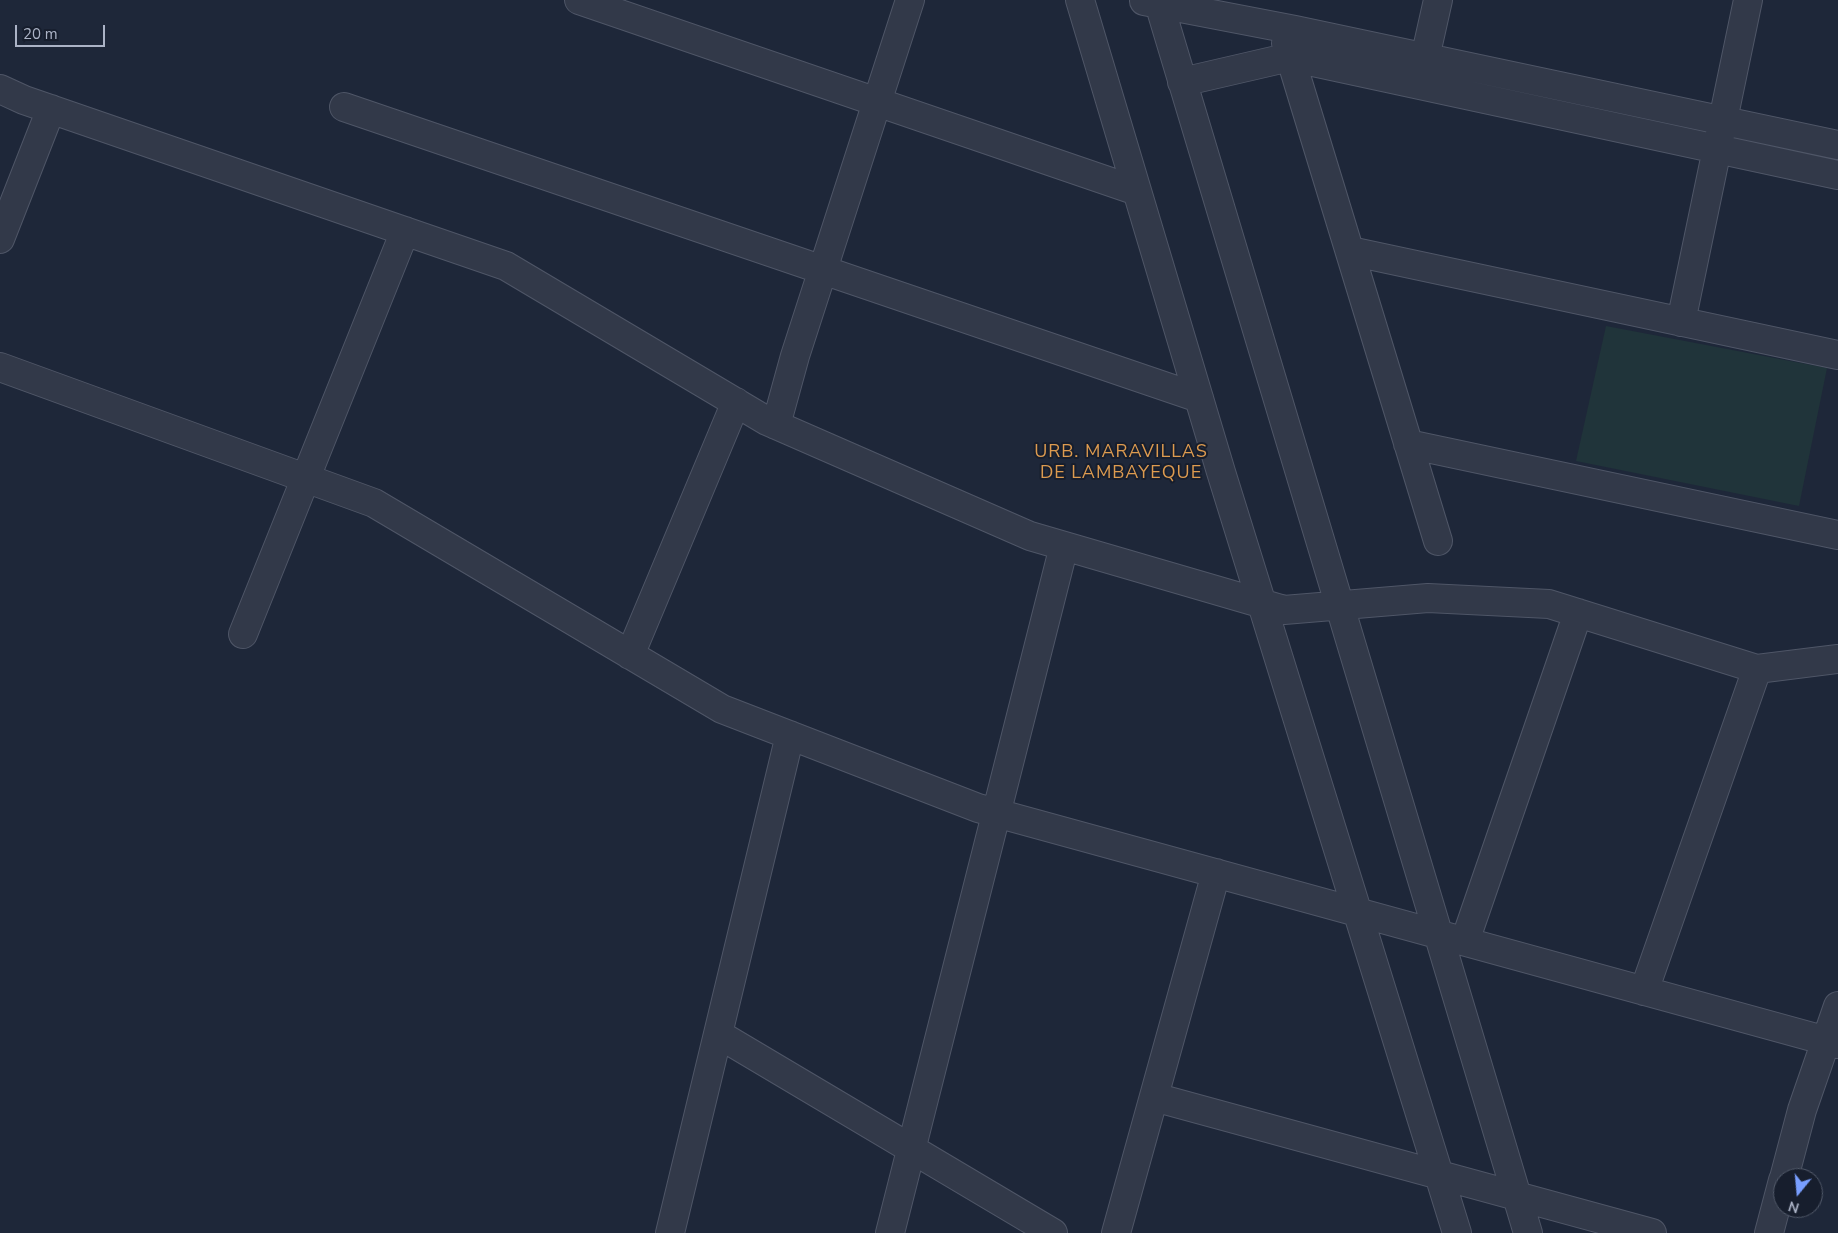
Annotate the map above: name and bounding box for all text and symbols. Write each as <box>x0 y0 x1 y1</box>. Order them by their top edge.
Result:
scale bar <box>18 15 108 47</box>
text: 20 m <box>23 24 58 44</box>
district label: URB. MARAVILLAS DE LAMBAYEQUE <box>1032 442 1210 484</box>
north arrow <box>1773 1168 1823 1218</box>
text: N <box>1786 1196 1802 1217</box>

